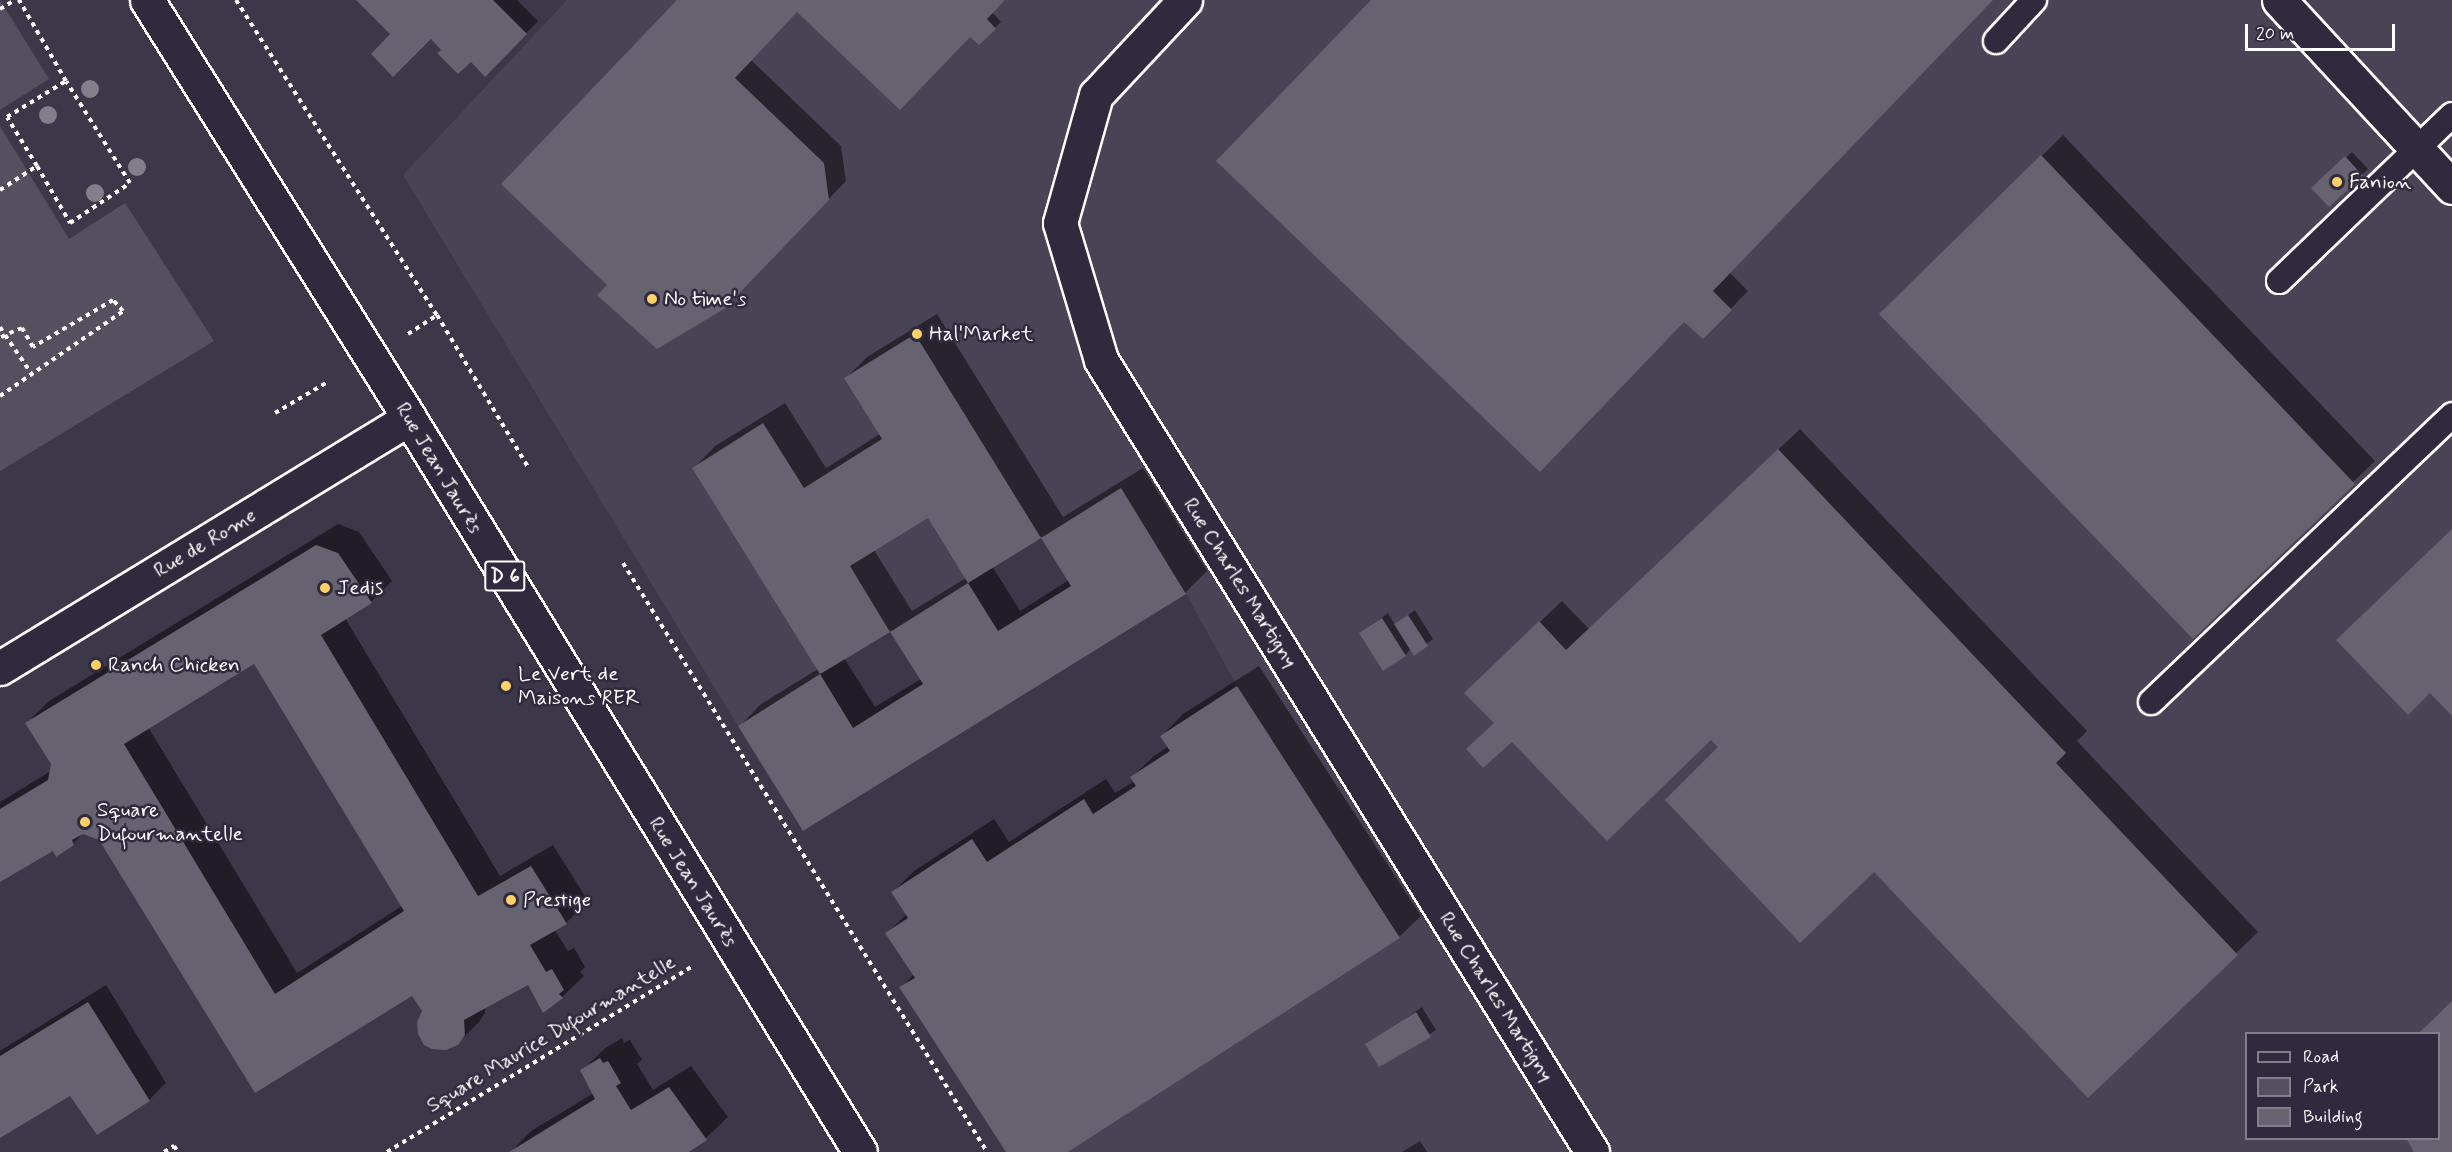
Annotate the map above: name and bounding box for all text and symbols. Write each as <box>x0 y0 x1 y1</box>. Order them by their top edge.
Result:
scale bar <box>2248 12 2398 50</box>
text: 20 m <box>2256 22 2294 46</box>
place label: Fanion <box>2349 169 2411 195</box>
marker: Fanion <box>2330 175 2344 189</box>
place label: No time's <box>664 286 746 312</box>
marker: No time's <box>645 292 659 306</box>
place label: Hal'Market <box>929 321 1033 347</box>
marker: Hal'Market <box>910 327 924 341</box>
street label: Rue Jean Jaurès <box>391 399 487 537</box>
street label: Rue Charles Martigny <box>1178 493 1302 673</box>
street label: Rue de Rome <box>150 503 260 583</box>
road number: D 6 <box>484 559 526 593</box>
place label: Jedis <box>337 575 383 601</box>
marker: Jedis <box>318 581 332 595</box>
place label: Ranch Chicken <box>108 652 240 678</box>
marker: Ranch Chicken <box>89 658 103 672</box>
place label: Le Vert de Maisons RER <box>518 661 637 711</box>
marker: Le Vert de Maisons RER <box>499 679 513 693</box>
place label: Square Dufourmantelle <box>97 797 243 847</box>
street label: Rue Jean Jaurès <box>644 814 742 950</box>
marker: Square Dufourmantelle <box>78 815 92 829</box>
place label: Prestige <box>523 887 591 913</box>
marker: Prestige <box>504 893 518 907</box>
street label: Rue Charles Martigny <box>1434 907 1558 1087</box>
street label: Square Maurice Dufourmantelle <box>421 949 681 1119</box>
legend <box>2245 1032 2440 1140</box>
text: Road <box>2303 1045 2339 1069</box>
text: Park <box>2303 1075 2339 1099</box>
text: Building <box>2303 1105 2363 1129</box>

